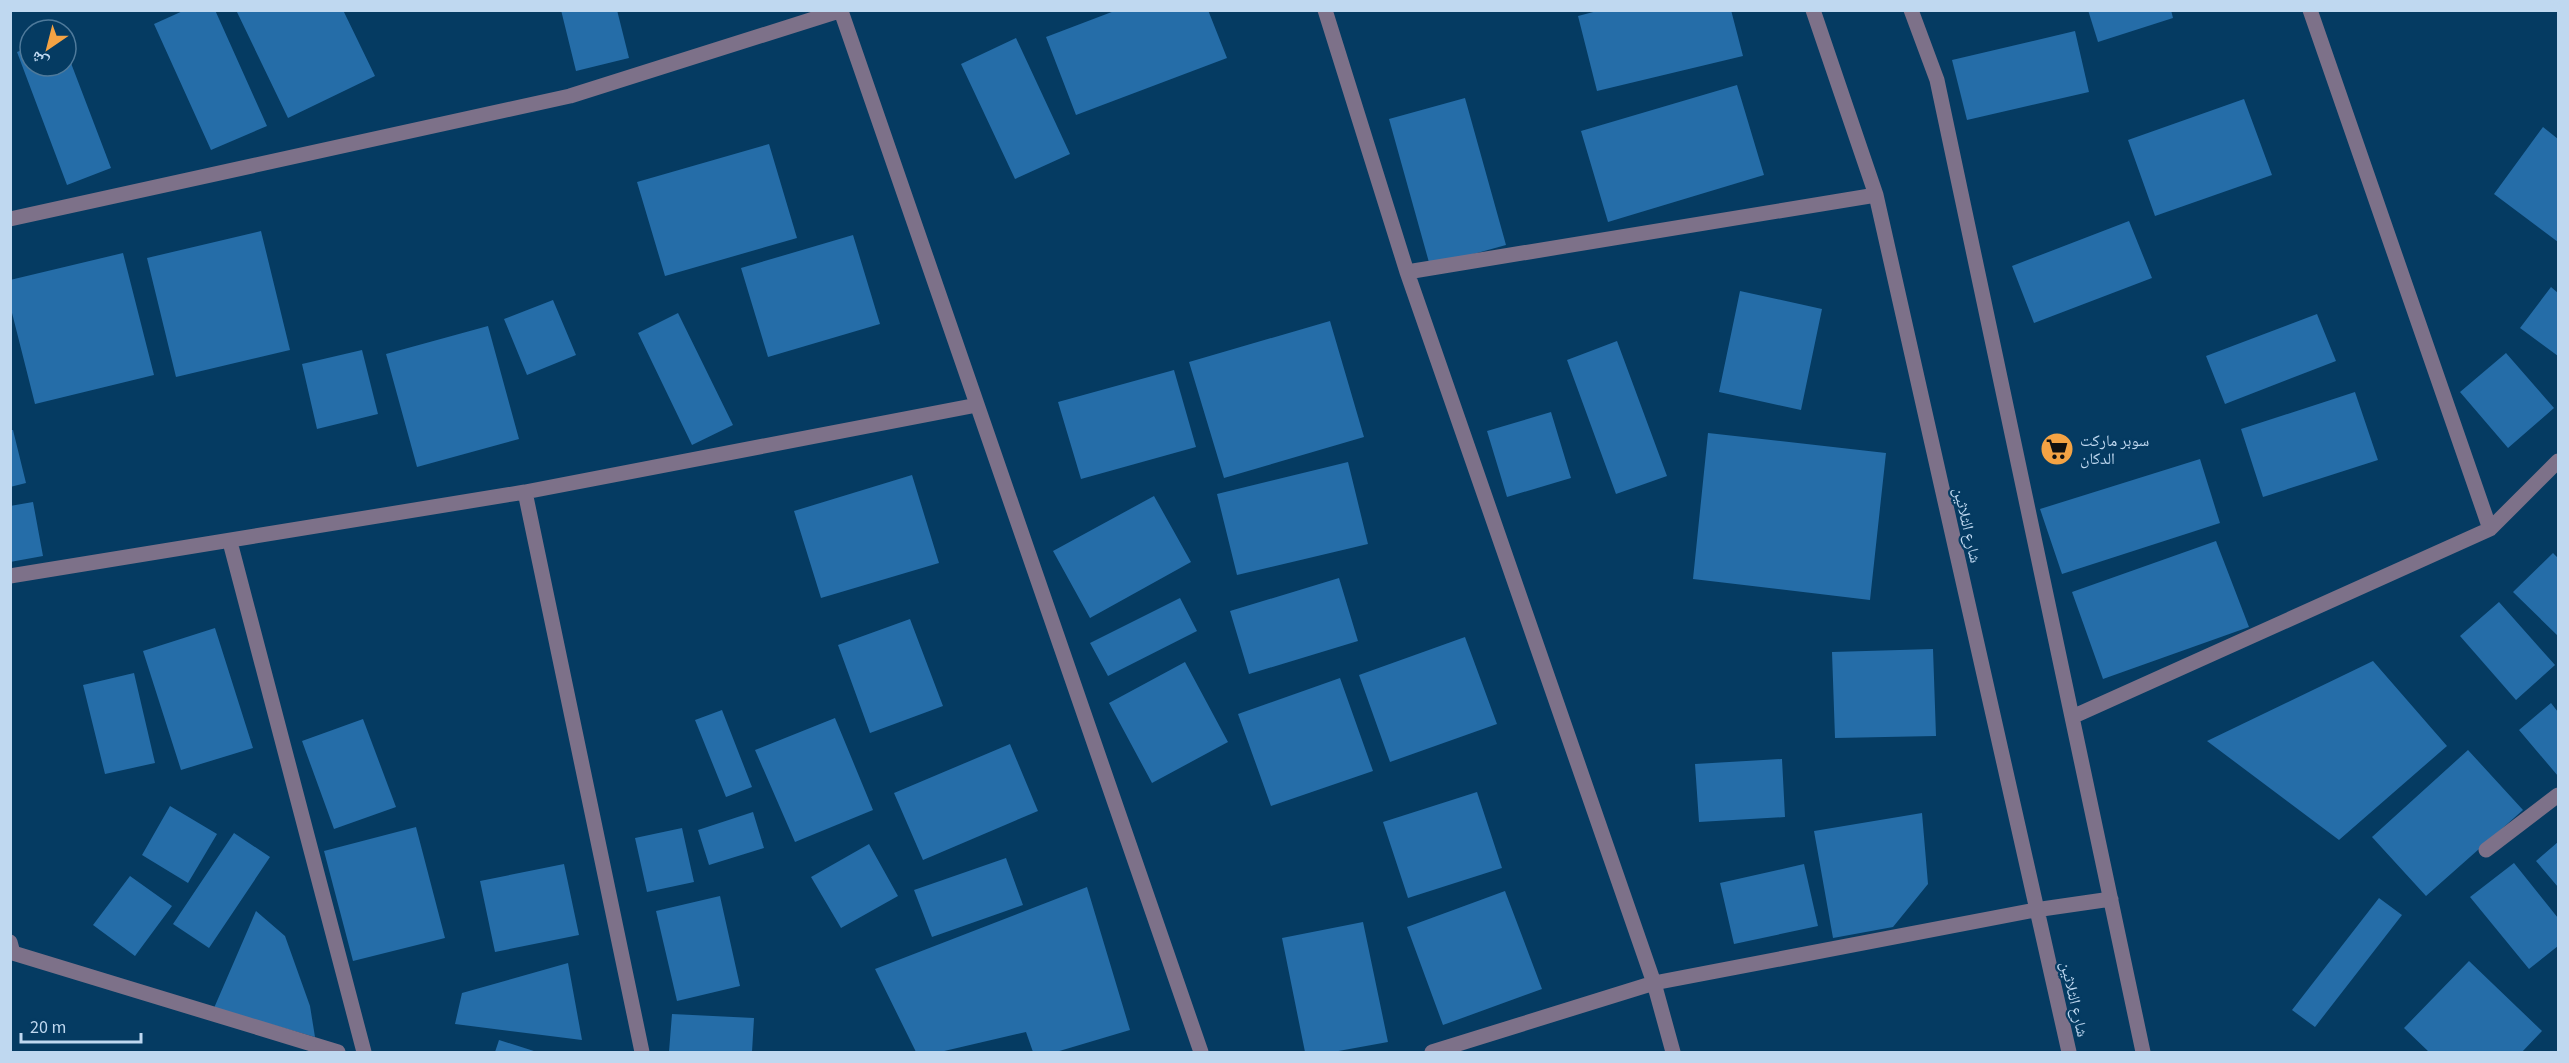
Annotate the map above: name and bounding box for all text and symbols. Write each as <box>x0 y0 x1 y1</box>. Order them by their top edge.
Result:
north arrow <box>18 18 78 78</box>
text: ش <box>27 46 53 73</box>
place label: سوبر ماركت الدكان <box>2080 430 2149 470</box>
supermarket icon: سوبر ماركت الدكان <box>2039 431 2075 467</box>
street label: شارع الثلاثين <box>1948 485 1986 565</box>
street label: شارع الثلاثين <box>2055 959 2093 1039</box>
scale bar <box>21 1006 141 1044</box>
text: 20 m <box>30 1015 66 1040</box>

